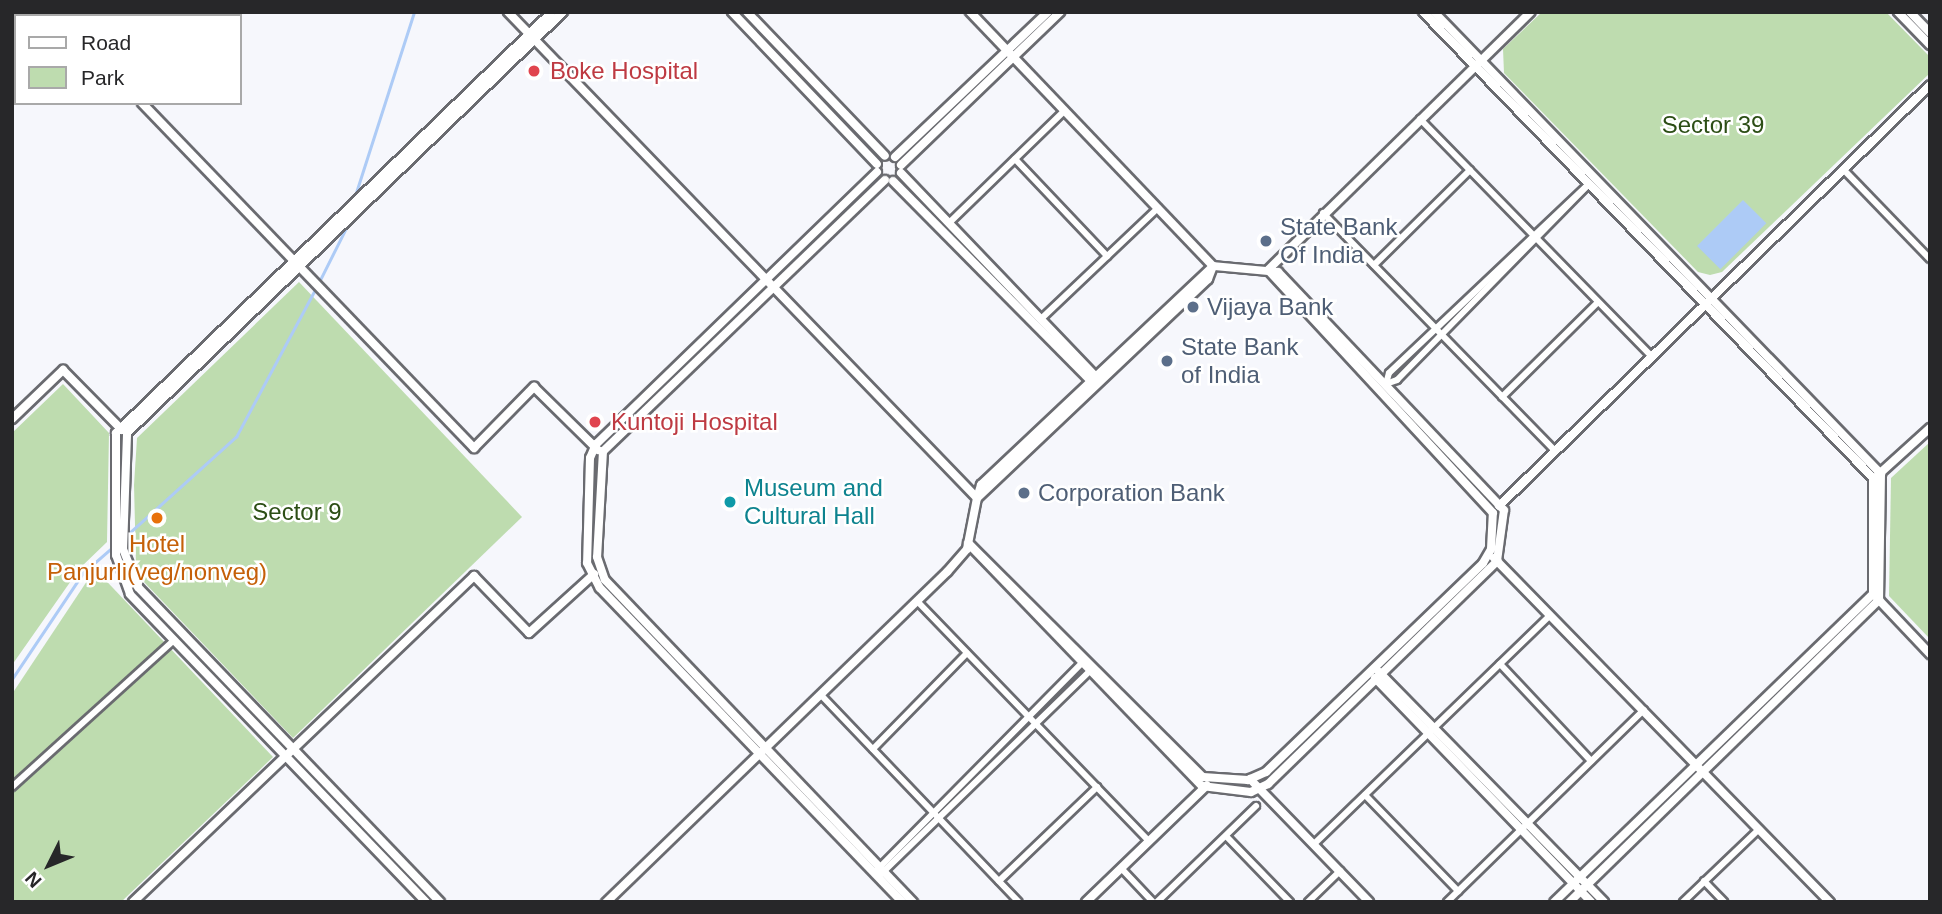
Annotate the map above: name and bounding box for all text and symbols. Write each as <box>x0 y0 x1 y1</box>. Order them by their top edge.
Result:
legend <box>14 14 242 105</box>
text: Road <box>81 31 131 54</box>
place label: Boke Hospital <box>550 57 698 85</box>
marker: Boke Hospital <box>524 61 544 81</box>
text: Park <box>81 66 124 89</box>
park label: Sector 39 <box>1662 111 1764 139</box>
place label: State Bank Of India <box>1280 213 1397 269</box>
marker: State Bank Of India <box>1258 233 1274 249</box>
place label: Vijaya Bank <box>1207 293 1333 321</box>
marker: Vijaya Bank <box>1185 299 1201 315</box>
place label: State Bank of India <box>1181 333 1298 389</box>
marker: State Bank of India <box>1159 353 1175 369</box>
place label: Kuntoji Hospital <box>611 408 778 436</box>
marker: Kuntoji Hospital <box>585 412 605 432</box>
place label: Museum and Cultural Hall <box>744 474 883 530</box>
place label: Corporation Bank <box>1038 479 1225 507</box>
marker: Corporation Bank <box>1016 485 1032 501</box>
marker: Museum and Cultural Hall <box>722 494 738 510</box>
park label: Sector 9 <box>252 498 342 526</box>
marker: Hotel Panjurli(veg/nonveg) <box>149 510 165 526</box>
place label: Hotel Panjurli(veg/nonveg) <box>47 530 267 586</box>
north arrow <box>14 830 84 900</box>
text: N <box>21 867 46 892</box>

